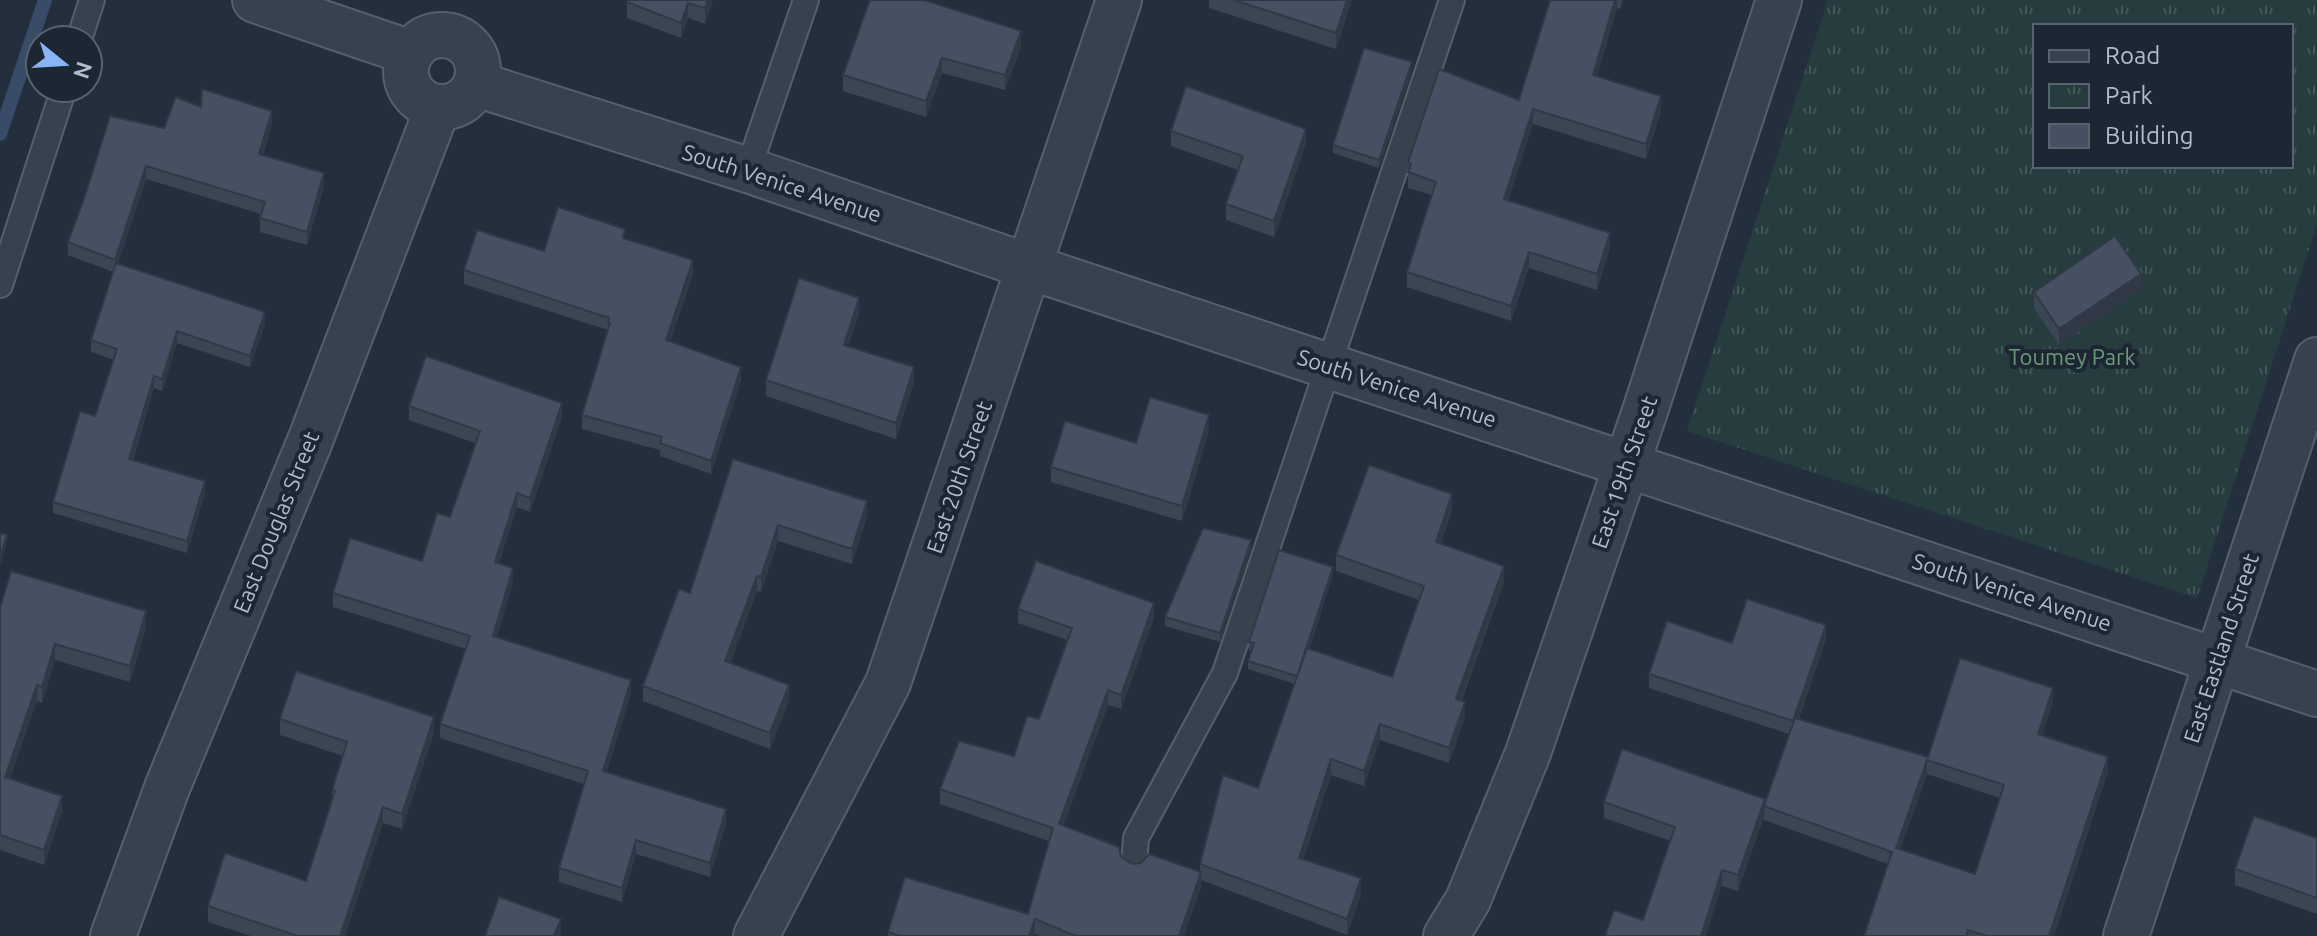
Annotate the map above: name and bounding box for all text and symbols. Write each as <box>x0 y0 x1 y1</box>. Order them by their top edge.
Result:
north arrow <box>24 24 104 104</box>
legend <box>2033 24 2293 168</box>
text: Road <box>2105 42 2160 69</box>
text: N <box>69 59 98 82</box>
text: Park <box>2105 82 2153 109</box>
text: Building <box>2105 122 2193 149</box>
street label: South Venice Avenue <box>679 139 885 227</box>
street label: South Venice Avenue <box>1294 344 1500 432</box>
park label: Toumey Park <box>2008 344 2136 369</box>
street label: East 19th Street <box>1586 392 1661 551</box>
street label: East 20th Street <box>921 397 996 556</box>
street label: East Douglas Street <box>228 427 324 616</box>
street label: South Venice Avenue <box>1909 548 2115 636</box>
street label: East Eastland Street <box>2178 550 2263 746</box>

